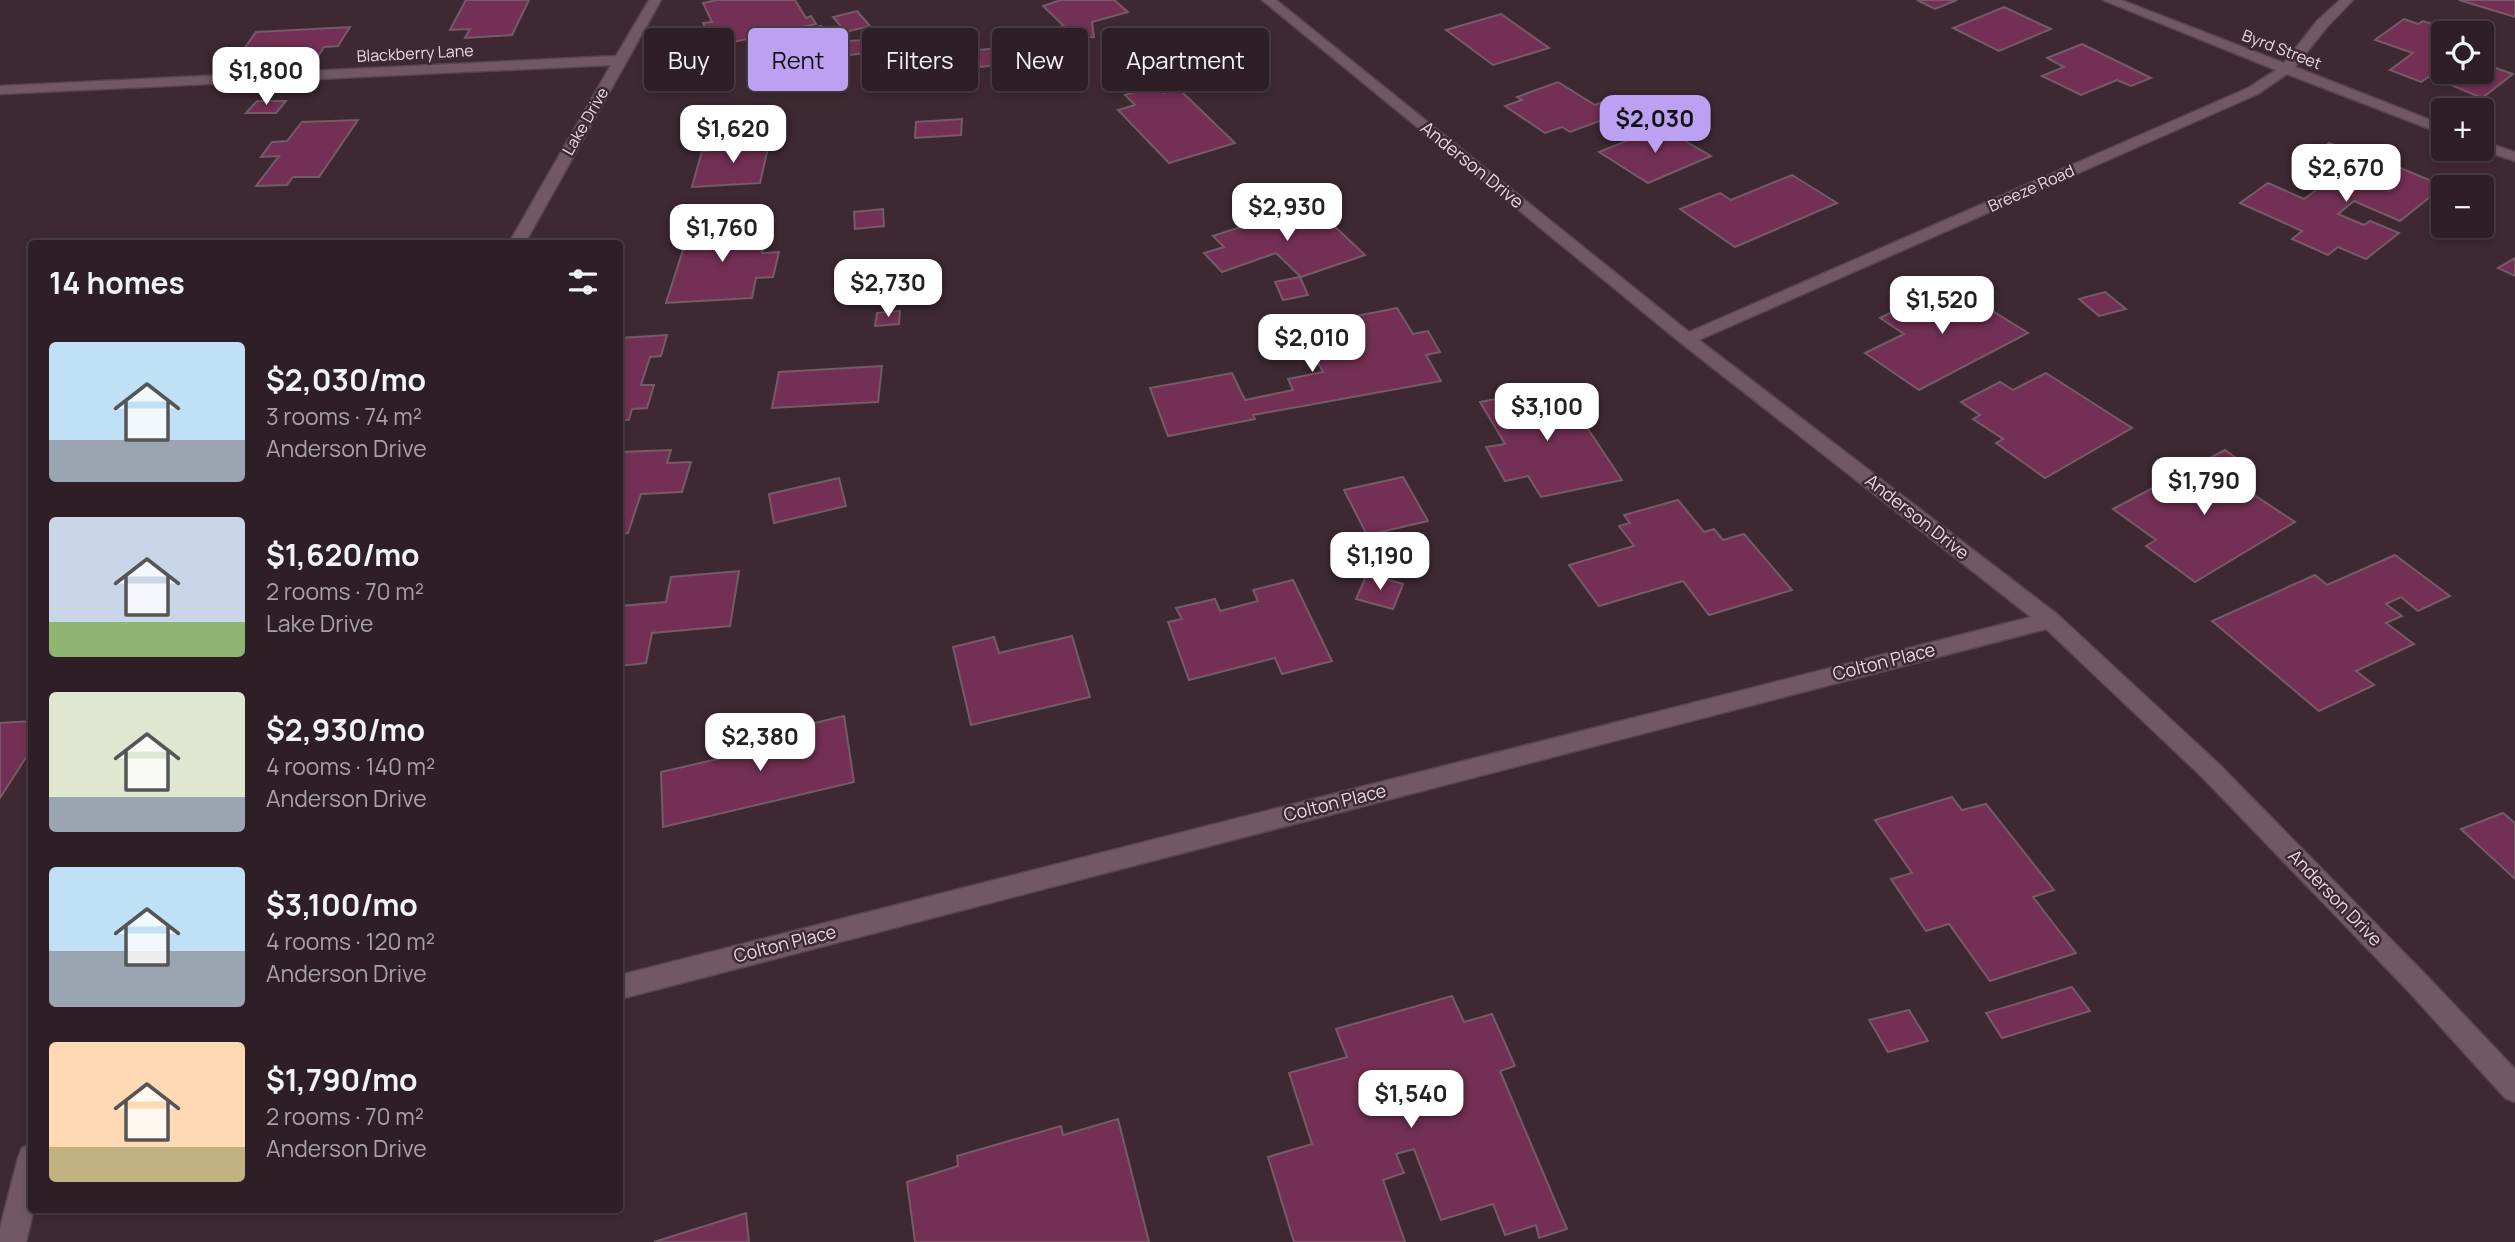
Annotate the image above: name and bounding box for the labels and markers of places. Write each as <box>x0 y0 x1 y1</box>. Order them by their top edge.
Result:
pin: $1,800 <box>209 48 323 107</box>
pin: $2,030 <box>1598 96 1712 155</box>
pin: $1,620 <box>676 106 790 165</box>
pin: $2,670 <box>2289 144 2403 204</box>
pin: $2,930 <box>1230 184 1344 243</box>
pin: $1,760 <box>665 204 779 264</box>
pin: $2,730 <box>831 260 945 319</box>
pin: $1,520 <box>1885 276 1999 336</box>
pin: $2,010 <box>1255 314 1369 374</box>
pin: $3,100 <box>1490 384 1604 443</box>
pin: $1,790 <box>2147 458 2261 517</box>
pin: $1,190 <box>1323 532 1437 592</box>
pin: $2,380 <box>703 714 817 773</box>
pin: $1,540 <box>1354 1070 1468 1130</box>

